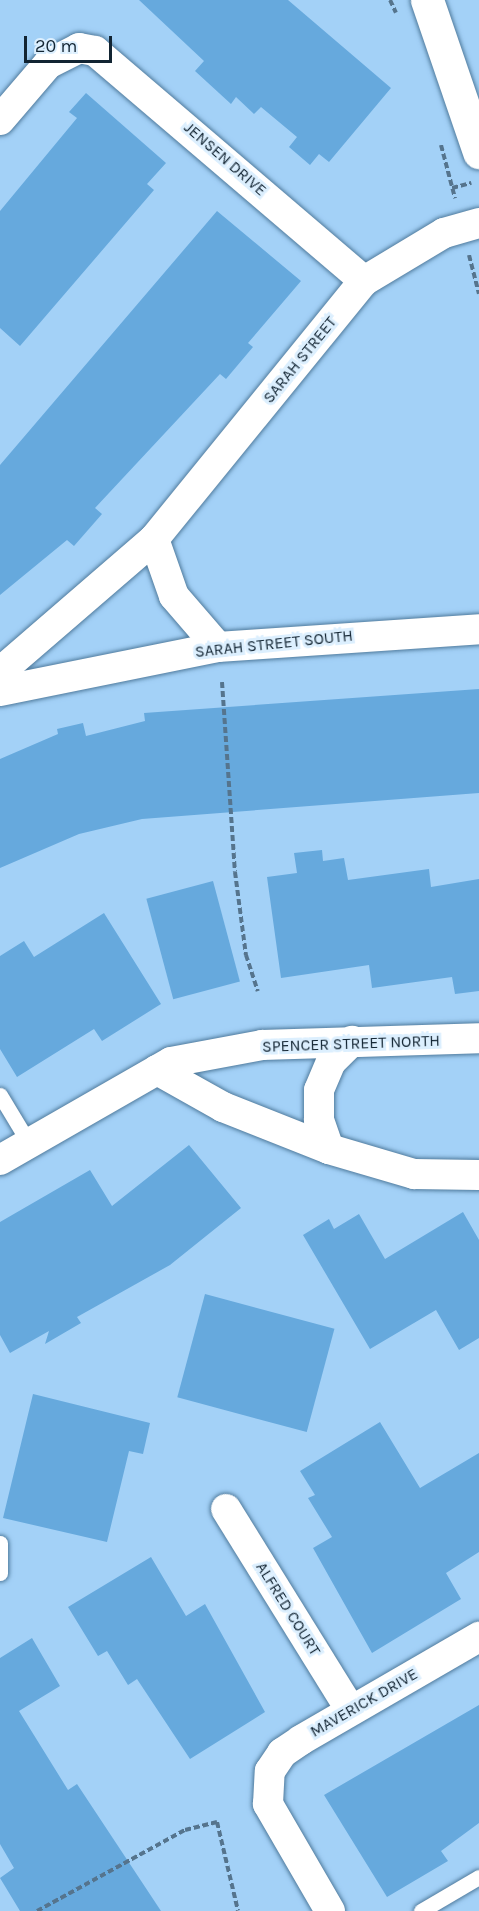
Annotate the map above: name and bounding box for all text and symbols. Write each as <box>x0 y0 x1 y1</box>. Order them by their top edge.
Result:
scale bar <box>27 24 116 62</box>
text: 20 m <box>35 35 77 57</box>
street label: JENSEN DRIVE <box>180 118 270 200</box>
street label: SARAH STREET <box>259 313 341 407</box>
street label: SARAH STREET SOUTH <box>194 626 354 662</box>
street label: SPENCER STREET NORTH <box>262 1031 440 1057</box>
street label: ALFRED COURT <box>252 1559 324 1659</box>
street label: MAVERICK DRIVE <box>307 1665 421 1741</box>

